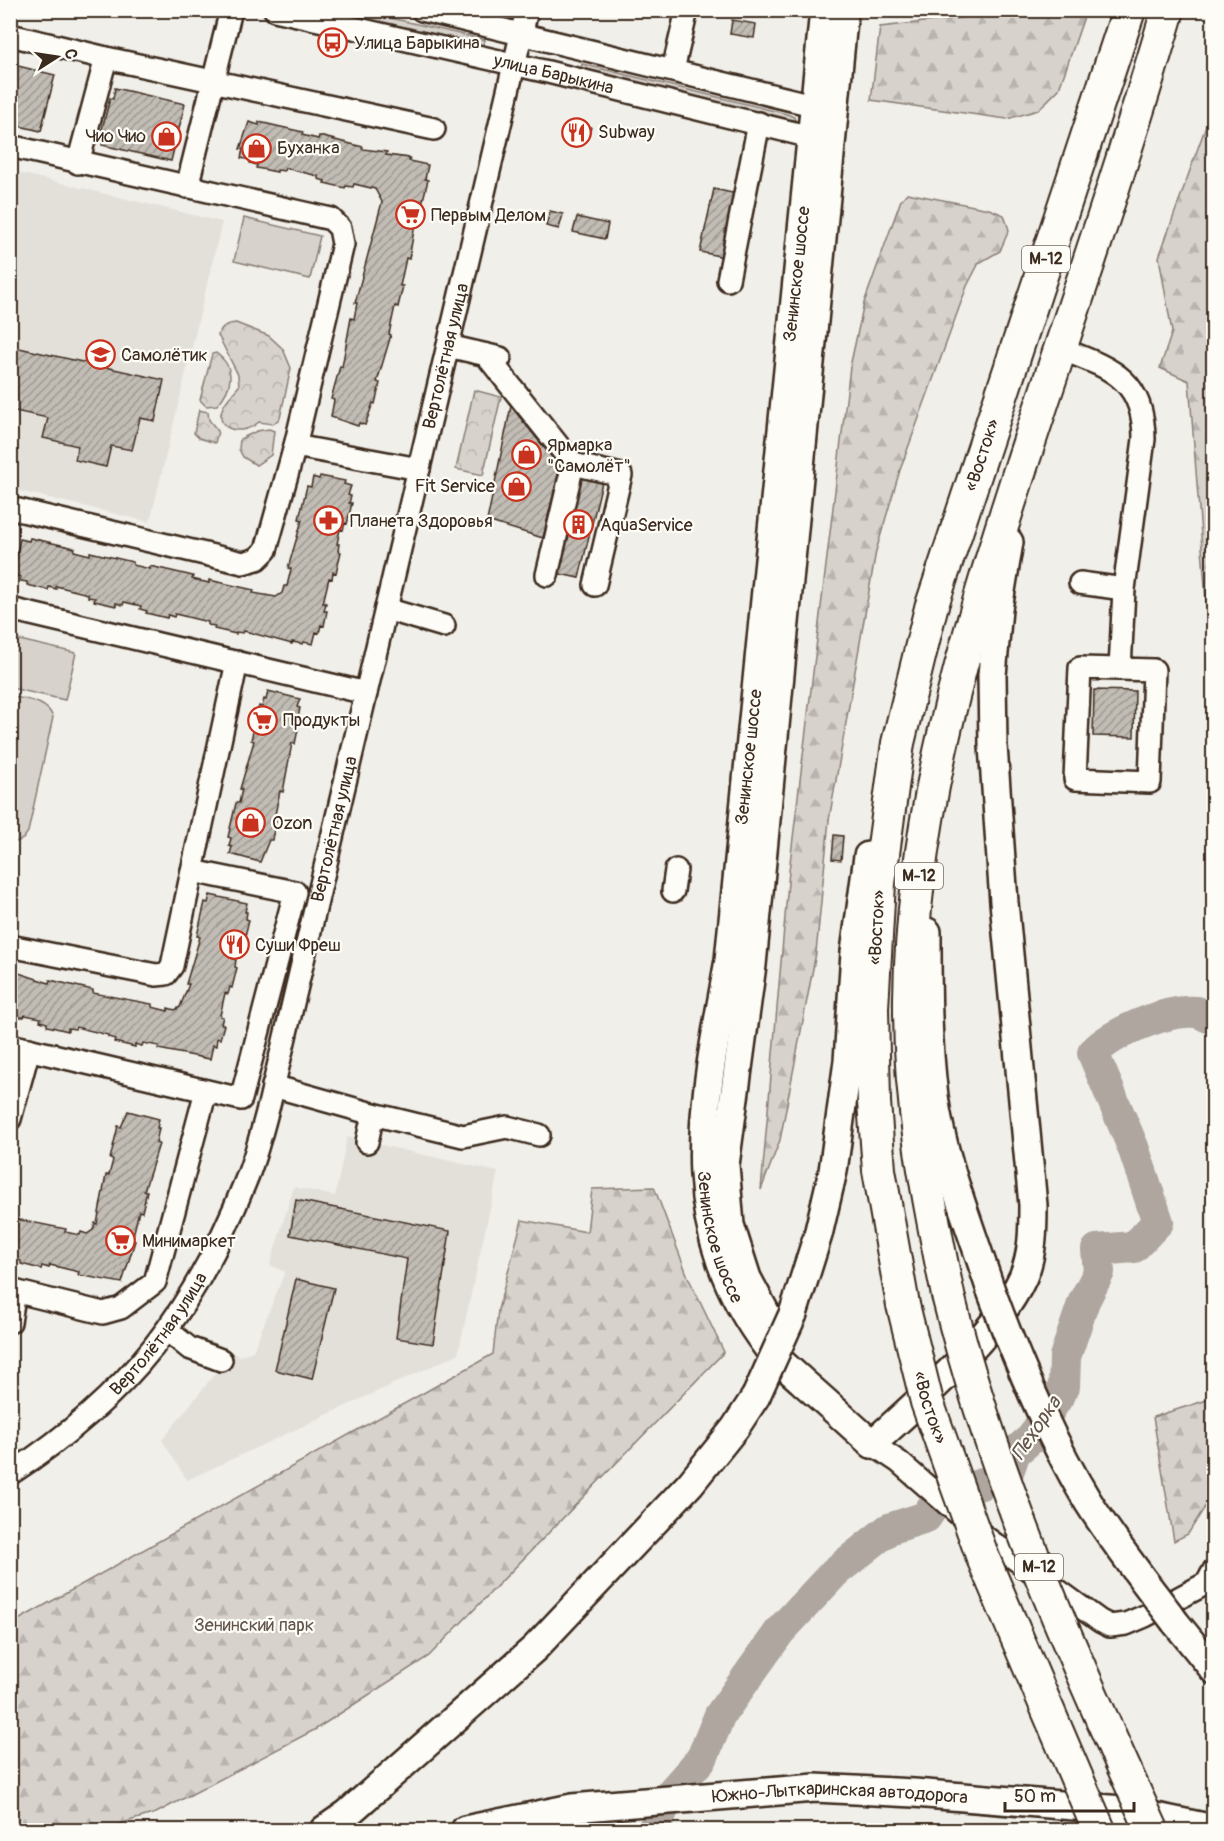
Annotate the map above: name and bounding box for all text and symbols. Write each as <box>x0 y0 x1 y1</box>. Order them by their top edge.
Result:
north arrow <box>27 27 87 87</box>
bus stop icon: Улица Барыкина <box>317 27 349 59</box>
place label: Улица Барыкина <box>354 32 480 55</box>
text: С <box>60 47 82 61</box>
street label: улица Барыкина <box>491 48 616 99</box>
restaurant icon: Subway <box>561 116 593 148</box>
shop icon: Чио Чио <box>151 120 183 152</box>
place label: Subway <box>598 121 655 144</box>
place label: Чио Чио <box>85 125 146 148</box>
shop icon: Буханка <box>240 132 272 164</box>
place label: Буханка <box>277 137 340 160</box>
supermarket icon: Первым Делом <box>394 199 426 231</box>
place label: Первым Делом <box>431 204 546 227</box>
street label: Зенинское шоссе <box>778 205 816 343</box>
road number: М-12 <box>1022 246 1070 272</box>
street label: Вертолётная улица <box>417 281 474 431</box>
school or university icon: Самолётик <box>84 339 116 371</box>
place label: Самолётик <box>121 344 208 367</box>
street label: «Восток» <box>959 416 1004 494</box>
place label: Ярмарка "Самолёт" <box>547 434 631 478</box>
shop icon: Ярмарка "Самолёт" <box>510 439 542 471</box>
shop icon: Fit Service <box>500 470 532 502</box>
place label: Fit Service <box>415 475 495 498</box>
pharmacy icon: Планета Здоровья <box>313 505 345 537</box>
building icon: AquaService <box>563 509 595 541</box>
place label: Планета Здоровья <box>350 510 493 533</box>
place label: AquaService <box>600 514 693 537</box>
street label: Зенинское шоссе <box>730 688 768 826</box>
supermarket icon: Продукты <box>246 704 278 736</box>
place label: Продукты <box>283 709 360 732</box>
street label: Вертолётная улица <box>306 754 362 904</box>
shop icon: Ozon <box>235 807 267 839</box>
place label: Ozon <box>272 812 312 835</box>
road number: М-12 <box>895 863 943 889</box>
street label: «Восток» <box>863 889 890 965</box>
restaurant icon: Суши Фреш <box>218 929 250 961</box>
place label: Суши Фреш <box>255 934 341 957</box>
street label: Зенинское шоссе <box>692 1171 749 1307</box>
supermarket icon: Минимаркет <box>105 1225 137 1257</box>
place label: Минимаркет <box>142 1230 236 1253</box>
street label: Вертолётная улица <box>105 1268 212 1400</box>
street label: «Восток» <box>908 1369 953 1447</box>
water label: Пехорка <box>1006 1390 1067 1465</box>
road number: М-12 <box>1015 1554 1063 1580</box>
park label: Зенинский парк <box>194 1614 314 1637</box>
scale bar <box>1005 1775 1134 1813</box>
street label: Южно-Лыткаринская автодорога <box>711 1776 969 1809</box>
text: 50 m <box>1014 1785 1056 1808</box>

